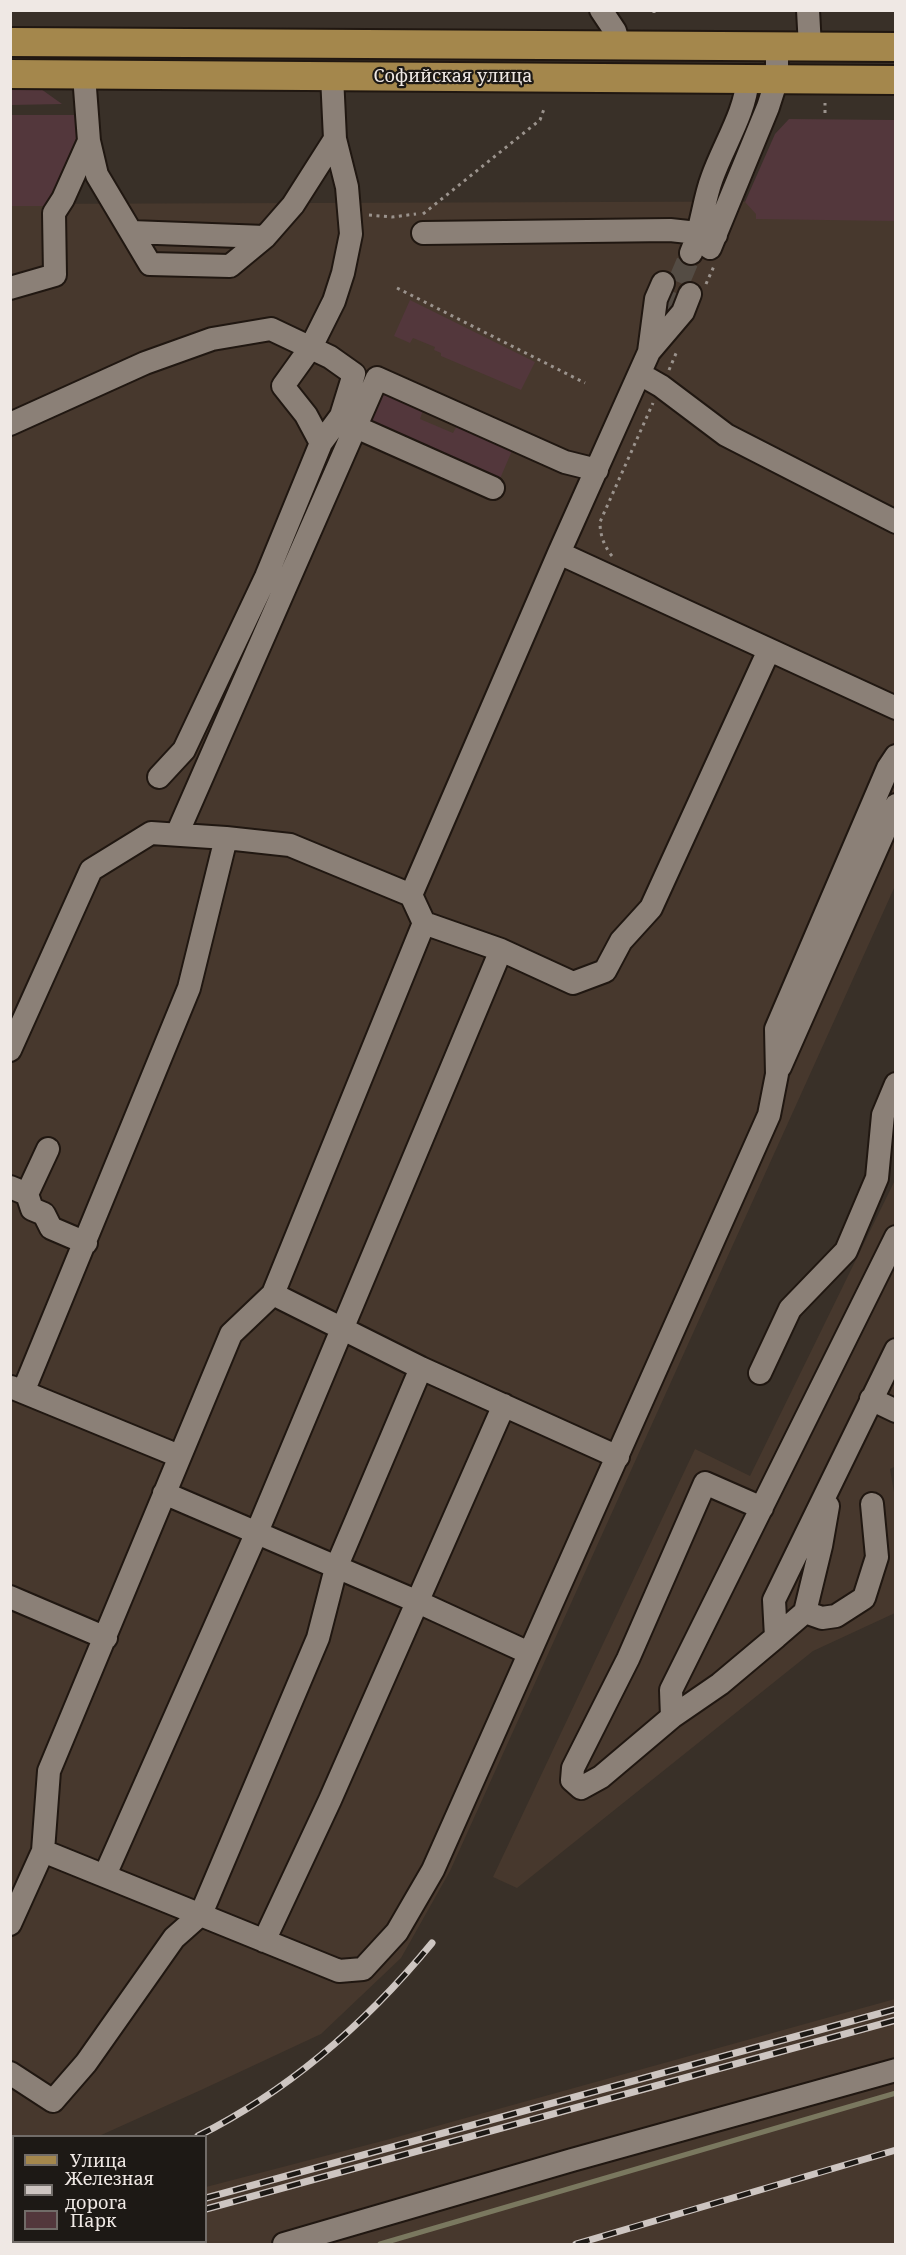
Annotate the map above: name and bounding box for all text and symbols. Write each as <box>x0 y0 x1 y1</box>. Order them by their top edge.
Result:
street label: Софийская улица <box>373 66 533 88</box>
legend <box>12 2135 207 2243</box>
text: Улица <box>70 2148 127 2172</box>
text: Железная дорога <box>65 2166 154 2214</box>
text: Парк <box>70 2208 117 2232</box>

